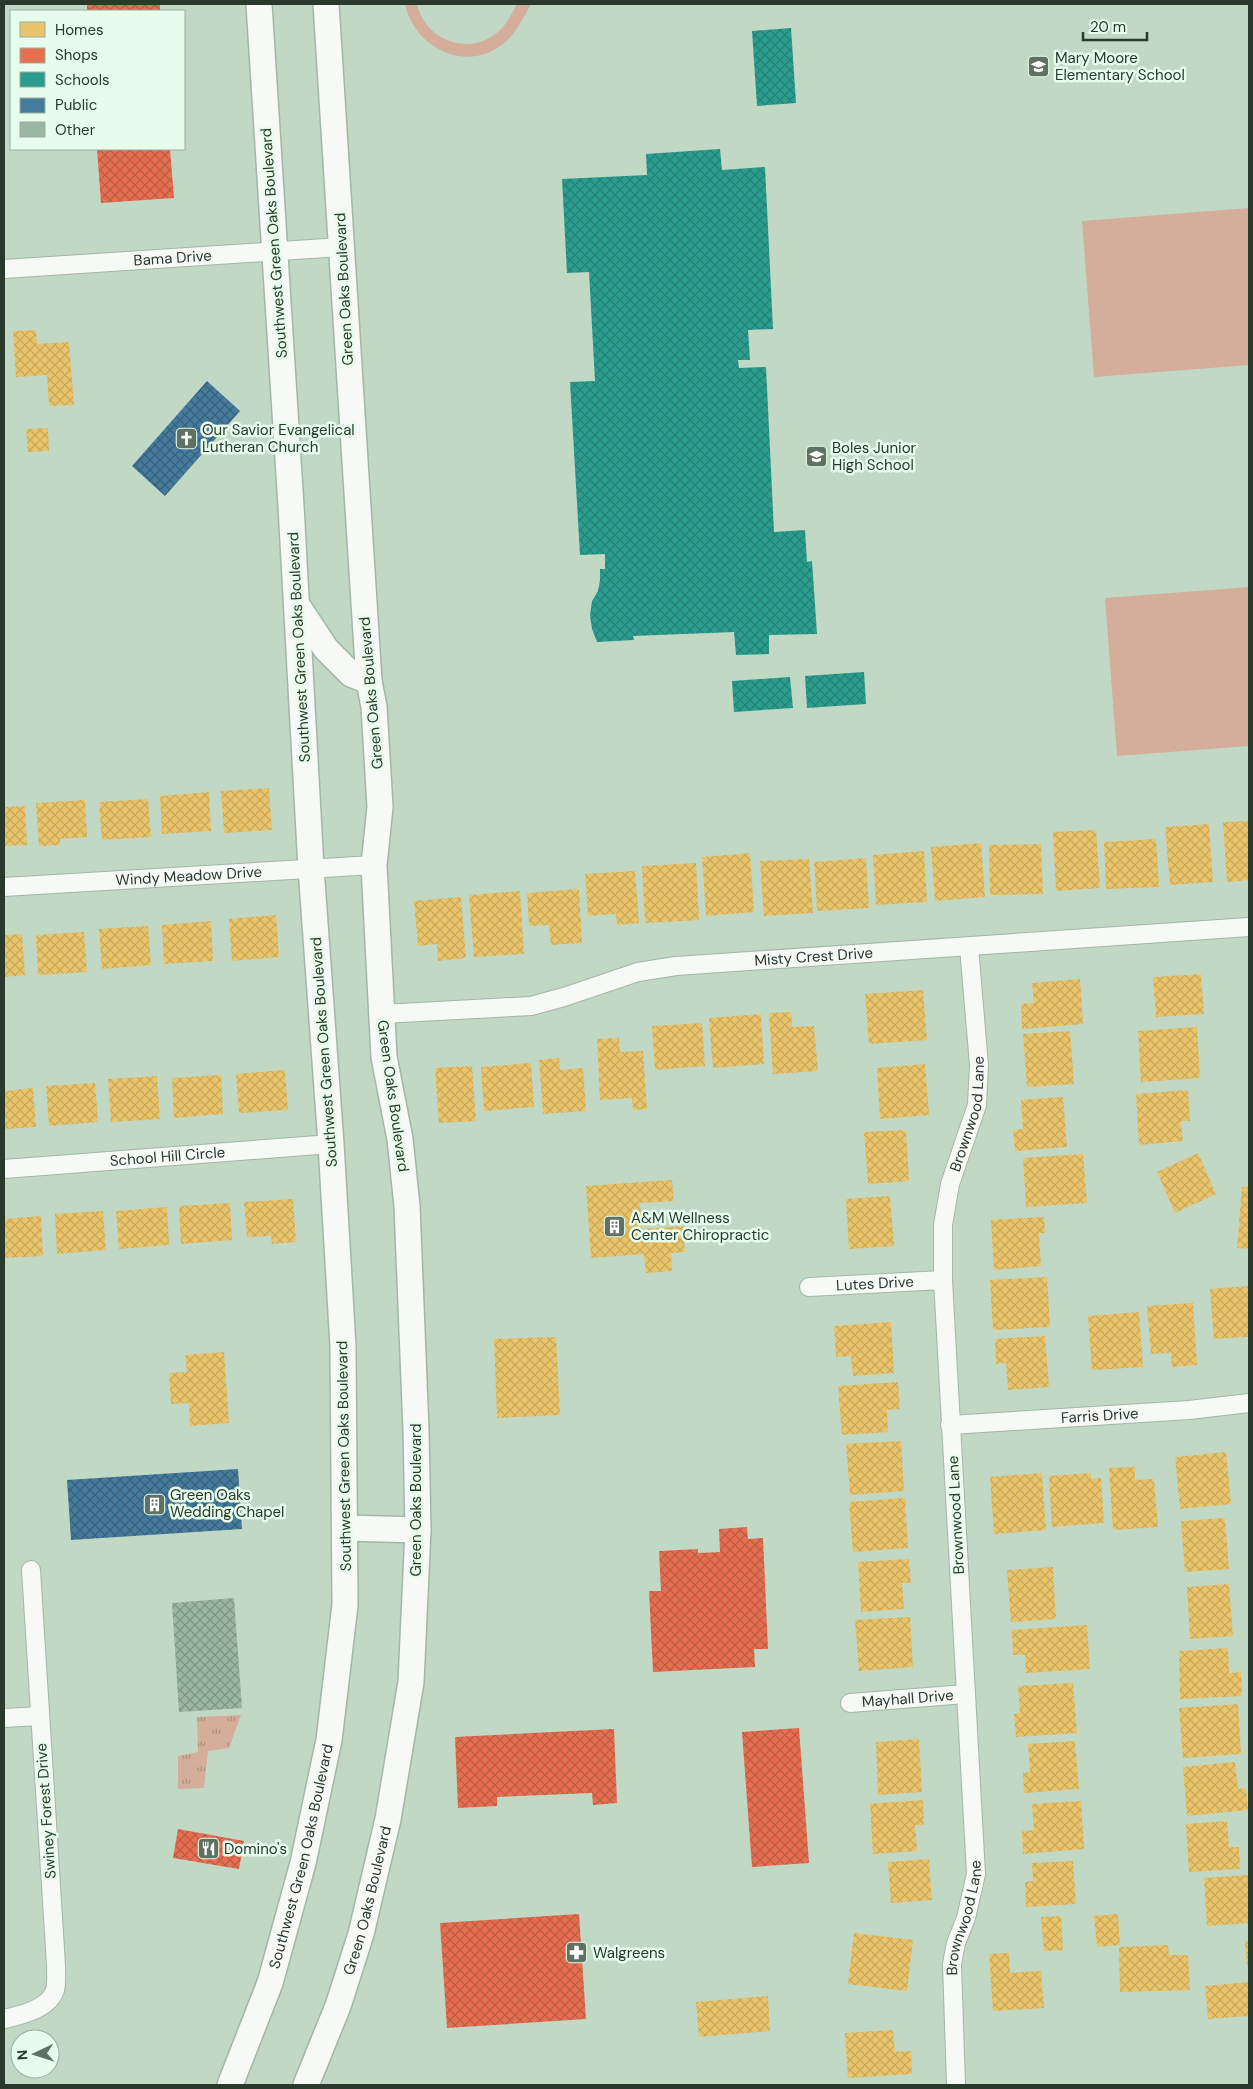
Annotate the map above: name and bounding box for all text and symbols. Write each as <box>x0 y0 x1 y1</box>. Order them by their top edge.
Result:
legend <box>10 10 185 150</box>
scale bar <box>1083 10 1147 42</box>
text: 20 m <box>1090 17 1126 37</box>
text: Homes <box>55 20 104 40</box>
text: Shops <box>55 45 98 65</box>
place label: Mary Moore Elementary School <box>1055 48 1185 85</box>
school or university icon: Mary Moore Elementary School <box>1027 55 1051 79</box>
text: Schools <box>55 70 110 90</box>
text: Public <box>55 95 97 115</box>
text: Other <box>55 120 96 140</box>
street label: Southwest Green Oaks Boulevard <box>256 127 292 359</box>
street label: Green Oaks Boulevard <box>330 212 358 366</box>
street label: Bama Drive <box>133 245 212 271</box>
place label: Our Savior Evangelical Lutheran Church <box>202 420 355 457</box>
church icon: Our Savior Evangelical Lutheran Church <box>174 427 198 451</box>
place label: Boles Junior High School <box>832 438 917 475</box>
school or university icon: Boles Junior High School <box>804 445 828 469</box>
street label: Southwest Green Oaks Boulevard <box>283 531 315 763</box>
street label: Green Oaks Boulevard <box>354 616 388 770</box>
street label: Windy Meadow Drive <box>115 862 263 890</box>
street label: Southwest Green Oaks Boulevard <box>306 936 342 1168</box>
street label: Misty Crest Drive <box>754 943 874 971</box>
street label: Green Oaks Boulevard <box>372 1019 414 1173</box>
street label: Brownwood Lane <box>945 1055 989 1174</box>
street label: School Hill Circle <box>109 1142 226 1171</box>
place label: A&M Wellness Center Chiropractic <box>631 1208 769 1245</box>
building icon: A&M Wellness Center Chiropractic <box>603 1215 627 1239</box>
street label: Lutes Drive <box>836 1272 914 1296</box>
street label: Southwest Green Oaks Boulevard <box>332 1341 356 1571</box>
street label: Farris Drive <box>1060 1403 1139 1428</box>
street label: Green Oaks Boulevard <box>406 1423 426 1577</box>
street label: Brownwood Lane <box>943 1455 969 1575</box>
place label: Green Oaks Wedding Chapel <box>170 1485 284 1522</box>
building icon: Green Oaks Wedding Chapel <box>142 1492 166 1516</box>
street label: Mayhall Drive <box>861 1685 954 1712</box>
street label: Southwest Green Oaks Boulevard <box>264 1742 338 1971</box>
street label: Swiney Forest Drive <box>31 1743 61 1879</box>
street label: Green Oaks Boulevard <box>339 1824 396 1978</box>
restaurant icon: Domino's <box>196 1837 220 1861</box>
place label: Domino's <box>224 1839 287 1859</box>
street label: Brownwood Lane <box>942 1860 986 1976</box>
pharmacy icon: Walgreens <box>565 1941 589 1965</box>
place label: Walgreens <box>593 1943 665 1963</box>
north arrow <box>10 2029 60 2079</box>
text: N <box>13 2049 31 2061</box>

